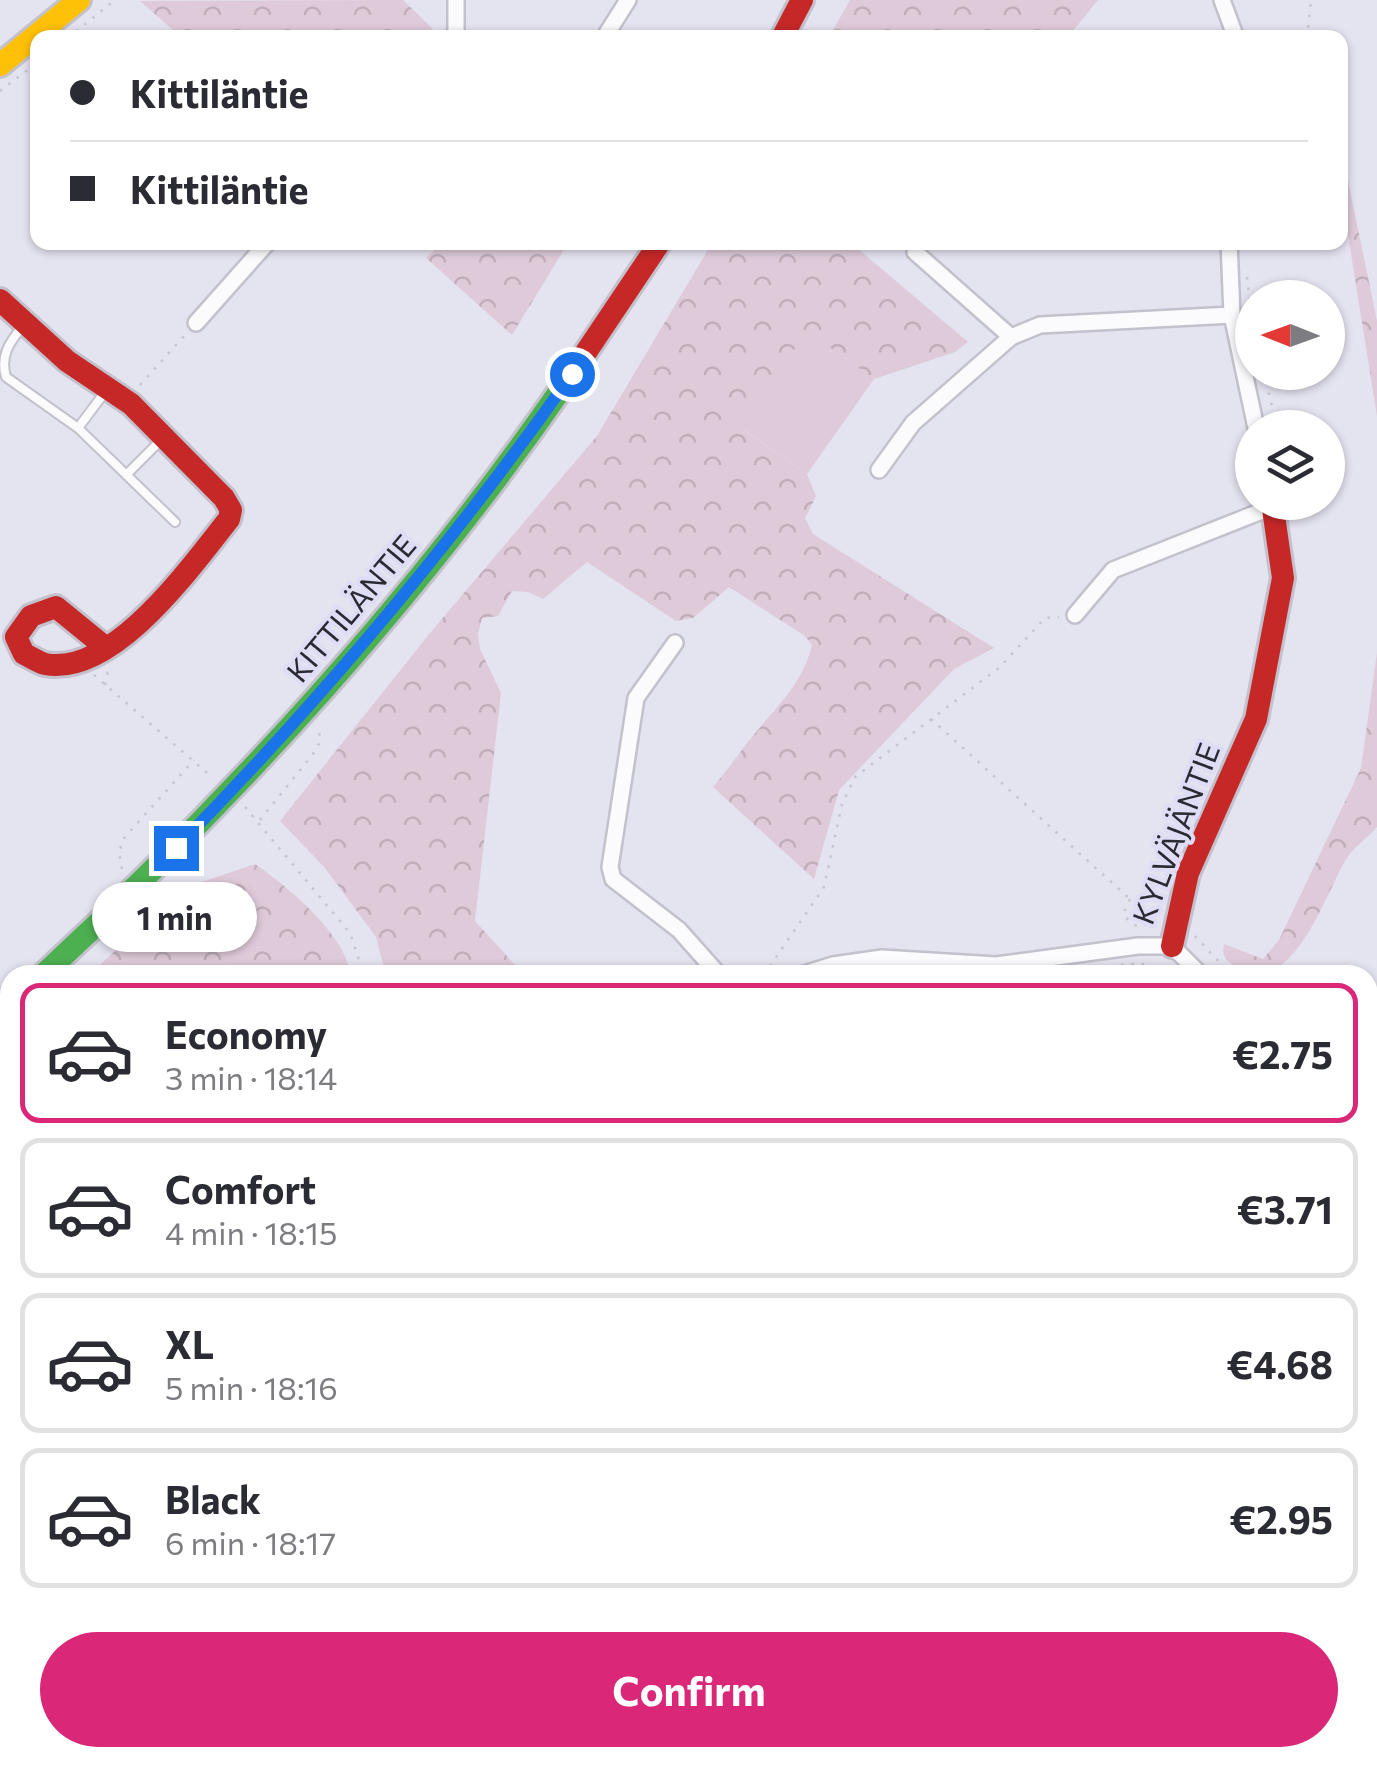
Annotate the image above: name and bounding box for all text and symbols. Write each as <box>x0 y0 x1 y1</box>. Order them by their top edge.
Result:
text: Kittiläntie <box>130 69 309 116</box>
text: Kittiläntie <box>130 165 309 212</box>
north arrow <box>1235 280 1345 390</box>
map controls <box>1235 280 1345 520</box>
route start <box>550 352 595 397</box>
button: layers <box>1235 410 1345 520</box>
street label: KITTILÄNTIE <box>278 526 423 689</box>
street label: KYLVÄJÄNTIE <box>1123 737 1226 929</box>
route end <box>154 826 199 871</box>
callout: 1 min <box>94 883 258 953</box>
text: 1 min <box>137 897 212 937</box>
icon: car <box>45 1008 135 1098</box>
text: Economy <box>165 1010 327 1057</box>
text: €2.75 <box>1232 1030 1333 1077</box>
text: 3 min · 18:14 <box>165 1057 337 1097</box>
icon: car <box>45 1163 135 1253</box>
text: Comfort <box>165 1165 316 1212</box>
text: €3.71 <box>1237 1185 1333 1232</box>
text: 4 min · 18:15 <box>165 1212 337 1252</box>
icon: car <box>45 1318 135 1408</box>
text: XL <box>165 1320 214 1367</box>
text: €4.68 <box>1227 1340 1333 1387</box>
text: 5 min · 18:16 <box>165 1367 338 1407</box>
icon: car <box>45 1473 135 1563</box>
text: Black <box>165 1475 261 1522</box>
text: €2.95 <box>1229 1495 1333 1542</box>
text: 6 min · 18:17 <box>165 1522 336 1562</box>
button: Confirm <box>40 1632 1338 1747</box>

